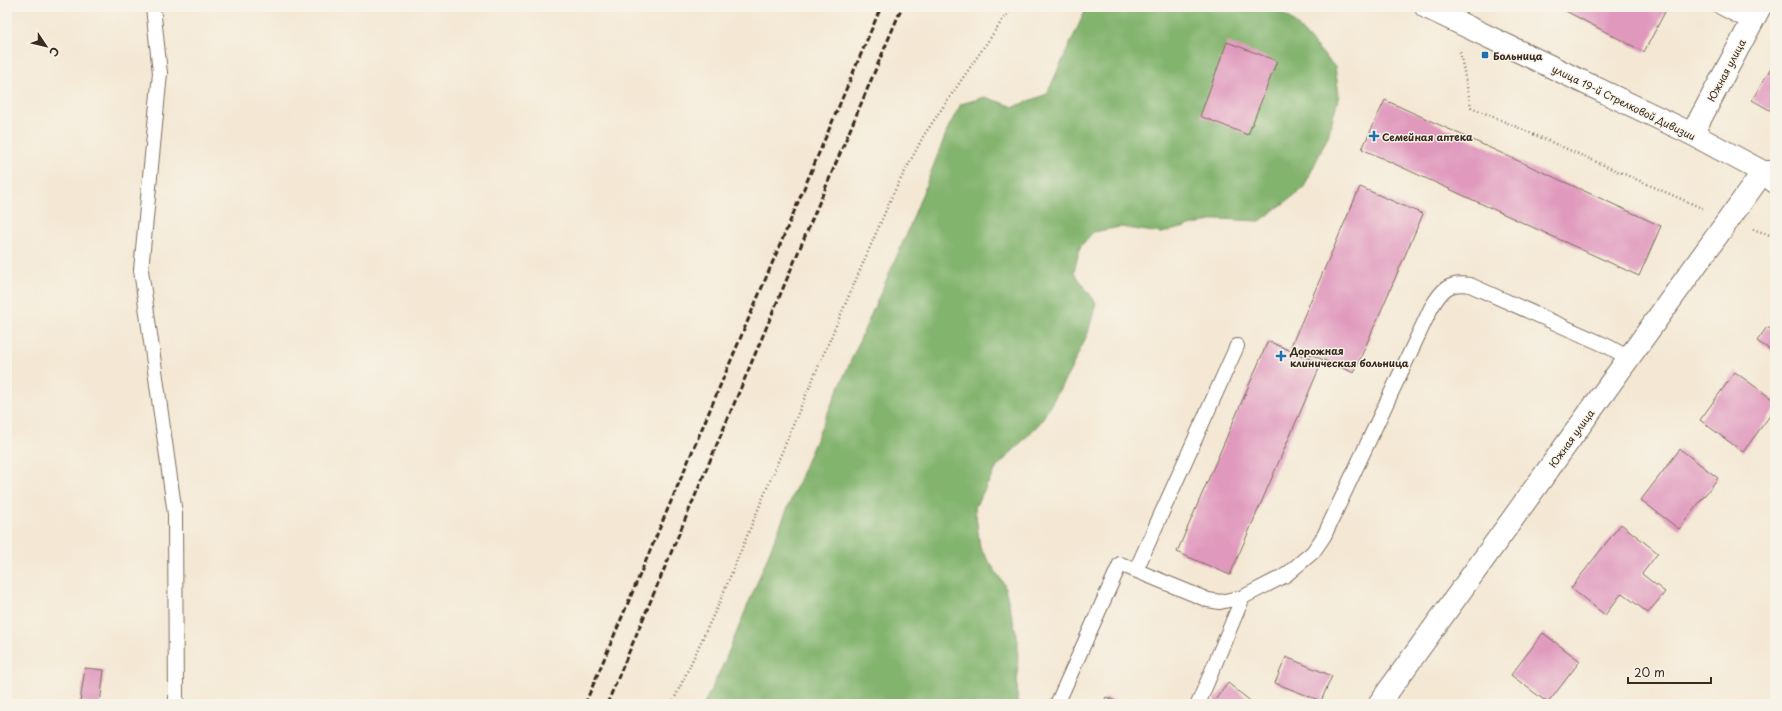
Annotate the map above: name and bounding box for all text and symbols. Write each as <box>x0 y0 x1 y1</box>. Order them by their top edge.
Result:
north arrow <box>26 26 66 66</box>
street label: Южная улица <box>1703 35 1749 104</box>
text: С <box>45 44 64 60</box>
place label: Больница <box>1493 48 1543 63</box>
marker: Больница <box>1480 50 1490 60</box>
street label: улица 19-й Стрелковой Дивизии <box>1550 61 1698 143</box>
place label: Семейная аптека <box>1382 129 1473 144</box>
marker: Семейная аптека <box>1369 131 1379 141</box>
place label: Дорожная клиническая больница <box>1289 343 1409 370</box>
marker: Дорожная клиническая больница <box>1275 350 1287 362</box>
street label: Южная улица <box>1545 405 1598 470</box>
scale bar <box>1628 659 1711 685</box>
text: 20 m <box>1634 663 1665 681</box>

